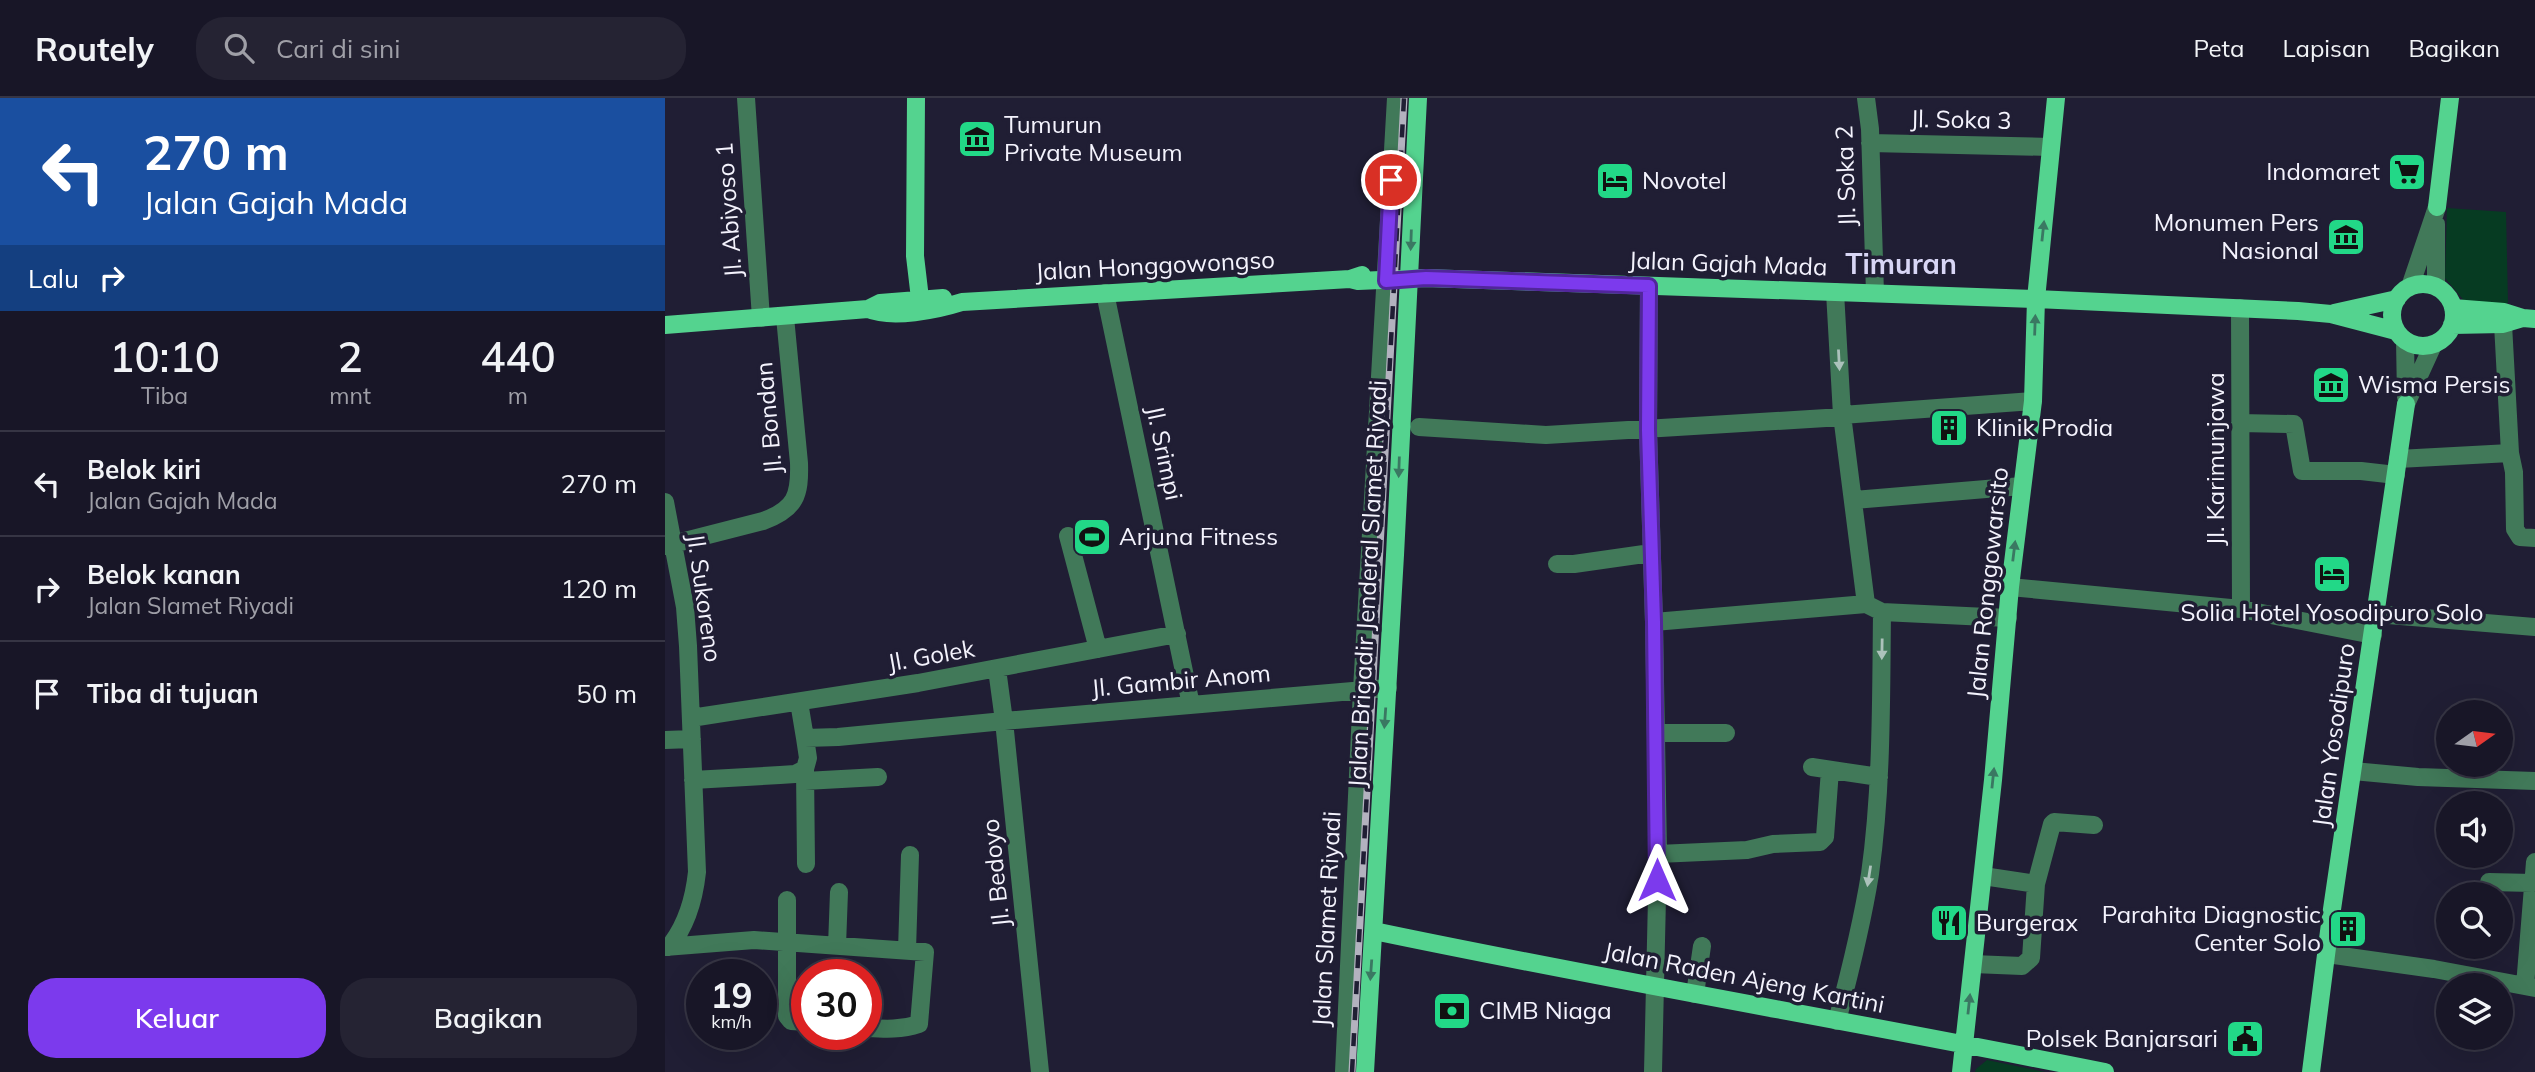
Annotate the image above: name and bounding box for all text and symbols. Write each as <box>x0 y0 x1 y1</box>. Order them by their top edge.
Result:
search box <box>196 17 686 80</box>
text: Routely <box>35 28 154 69</box>
icon: search <box>220 29 258 67</box>
text: Cari di sini <box>276 32 400 65</box>
text: Peta <box>2193 33 2244 63</box>
text: Lapisan <box>2282 33 2370 63</box>
text: Bagikan <box>2408 33 2500 63</box>
street label: Jl. Soka 3 <box>1910 103 2012 135</box>
place label: Tumurun Private Museum <box>1004 109 1183 167</box>
museum icon: Tumurun Private Museum <box>956 118 998 160</box>
text: 270 m <box>143 121 289 182</box>
street label: Jl. Soka 2 <box>1828 125 1862 227</box>
icon: left <box>28 126 119 217</box>
street label: Jl. Abiyoso 1 <box>708 141 748 279</box>
pin <box>1361 150 1421 210</box>
supermarket icon: Indomaret <box>2386 151 2428 193</box>
place label: Indomaret <box>2266 156 2380 186</box>
hotel icon: Novotel <box>1594 160 1636 202</box>
icon: arrive <box>1372 161 1410 199</box>
place label: Novotel <box>1642 165 1727 195</box>
text: Jalan Gajah Mada <box>143 182 408 222</box>
place label: Monumen Pers Nasional <box>2154 207 2319 265</box>
museum icon: Monumen Pers Nasional <box>2325 216 2367 258</box>
one-way arrow <box>2037 220 2048 242</box>
one-way arrow <box>1406 229 1417 251</box>
street label: Jalan Honggowongso <box>1034 244 1276 286</box>
street label: Jalan Gajah Mada <box>1628 245 1828 281</box>
district label: Timuran <box>1845 246 1957 281</box>
icon: right <box>93 259 131 297</box>
text: Lalu <box>28 262 79 295</box>
one-way arrow <box>2029 314 2041 336</box>
text: 10:10 <box>109 330 220 383</box>
text: 2 <box>337 330 363 383</box>
text: 440 <box>480 330 556 383</box>
one-way arrow <box>1833 350 1844 372</box>
street label: Jl. Bondan <box>748 361 788 475</box>
museum icon: Wisma Persis <box>2310 364 2352 406</box>
place label: Wisma Persis <box>2358 369 2510 399</box>
street label: Jl. Karimunjawa <box>2200 372 2230 546</box>
street label: Jalan Brigadir Jenderal Slamet Riyadi <box>1341 379 1393 788</box>
text: Tiba <box>141 381 188 410</box>
text: mnt <box>329 381 371 410</box>
text: m <box>508 381 528 410</box>
street label: Jl. Srimpi <box>1140 403 1190 503</box>
building icon: Klinik Prodia <box>1928 407 1970 449</box>
place label: Klinik Prodia <box>1976 412 2113 442</box>
text: Belok kiri <box>87 453 201 486</box>
one-way arrow <box>1393 456 1404 478</box>
icon: left <box>28 465 66 503</box>
street label: Jalan Ronggowarsito <box>1960 466 2014 700</box>
text: 270 m <box>561 467 637 500</box>
text: Jalan Gajah Mada <box>87 486 278 515</box>
sports icon: Arjuna Fitness <box>1071 516 1113 558</box>
place label: Arjuna Fitness <box>1119 521 1278 551</box>
street label: Jl. Sukoreno <box>681 532 729 664</box>
one-way arrow <box>2009 540 2020 562</box>
hotel icon: Solia Hotel Yosodipuro Solo <box>2311 553 2353 595</box>
text: Belok kanan <box>87 558 241 591</box>
icon: right <box>28 570 66 608</box>
text: 120 m <box>561 572 637 605</box>
text: Jalan Slamet Riyadi <box>87 591 294 620</box>
place label: Solia Hotel Yosodipuro Solo <box>2181 597 2483 627</box>
street label: Jl. Golek <box>885 633 977 677</box>
one-way arrow <box>1876 639 1887 661</box>
street label: Jalan Yosodipuro <box>2305 641 2361 829</box>
street label: Jl. Gambir Anom <box>1090 657 1272 703</box>
icon: arrive <box>28 675 66 713</box>
text: Tiba di tujuan <box>87 677 259 710</box>
text: 50 m <box>576 677 637 710</box>
north arrow <box>2436 700 2513 777</box>
map controls <box>2436 700 2513 1050</box>
one-way arrow <box>1379 708 1390 730</box>
one-way arrow <box>1988 767 1999 789</box>
button: sound <box>2436 791 2513 868</box>
street label: Jalan Slamet Riyadi <box>1305 810 1347 1028</box>
street label: Jl. Bedoyo <box>974 817 1016 929</box>
position arrow <box>1620 843 1694 917</box>
one-way arrow <box>1863 865 1874 887</box>
button: search <box>2436 882 2513 959</box>
place label: Parahita Diagnostic Center Solo <box>2102 899 2321 957</box>
restaurant icon: Burgerax <box>1928 902 1970 944</box>
place label: Burgerax <box>1976 907 2078 937</box>
building icon: Parahita Diagnostic Center Solo <box>2327 908 2369 950</box>
street label: Jalan Raden Ajeng Kartini <box>1601 935 1887 1019</box>
speed limit sign: 30 <box>791 959 882 1050</box>
one-way arrow <box>1365 959 1376 981</box>
text: 19 <box>710 973 753 1017</box>
button: layers <box>2436 973 2513 1050</box>
button: Keluar <box>28 978 326 1058</box>
button: Bagikan <box>340 978 637 1058</box>
bank icon: CIMB Niaga <box>1431 990 1473 1032</box>
one-way arrow <box>1964 993 1975 1015</box>
place label: CIMB Niaga <box>1479 995 1612 1025</box>
text: km/h <box>711 1010 752 1033</box>
public building icon: Polsek Banjarsari <box>2224 1018 2266 1060</box>
place label: Polsek Banjarsari <box>2026 1023 2218 1053</box>

